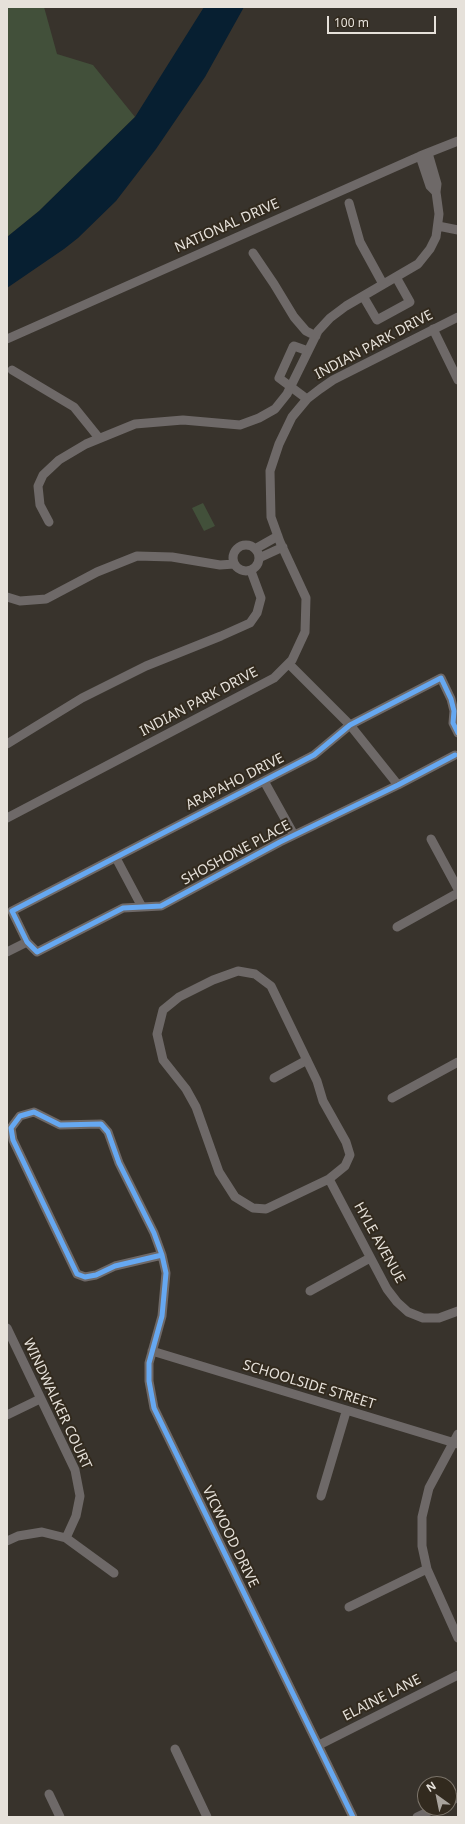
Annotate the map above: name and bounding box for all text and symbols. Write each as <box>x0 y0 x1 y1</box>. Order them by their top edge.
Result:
scale bar <box>329 8 438 34</box>
text: 100 m <box>334 14 369 31</box>
street label: NATIONAL DRIVE <box>172 195 282 257</box>
street label: INDIAN PARK DRIVE <box>312 307 436 383</box>
street label: INDIAN PARK DRIVE <box>137 664 261 740</box>
street label: ARAPAHO DRIVE <box>183 750 287 814</box>
street label: SHOSHONE PLACE <box>179 817 293 889</box>
street label: HYLE AVENUE <box>350 1199 408 1287</box>
street label: WINDWALKER COURT <box>19 1336 95 1472</box>
street label: SCHOOLSIDE STREET <box>241 1357 377 1413</box>
street label: VICWOOD DRIVE <box>198 1484 262 1590</box>
street label: ELAINE LANE <box>340 1671 424 1725</box>
north arrow <box>417 1776 457 1816</box>
text: N <box>423 1778 439 1795</box>

